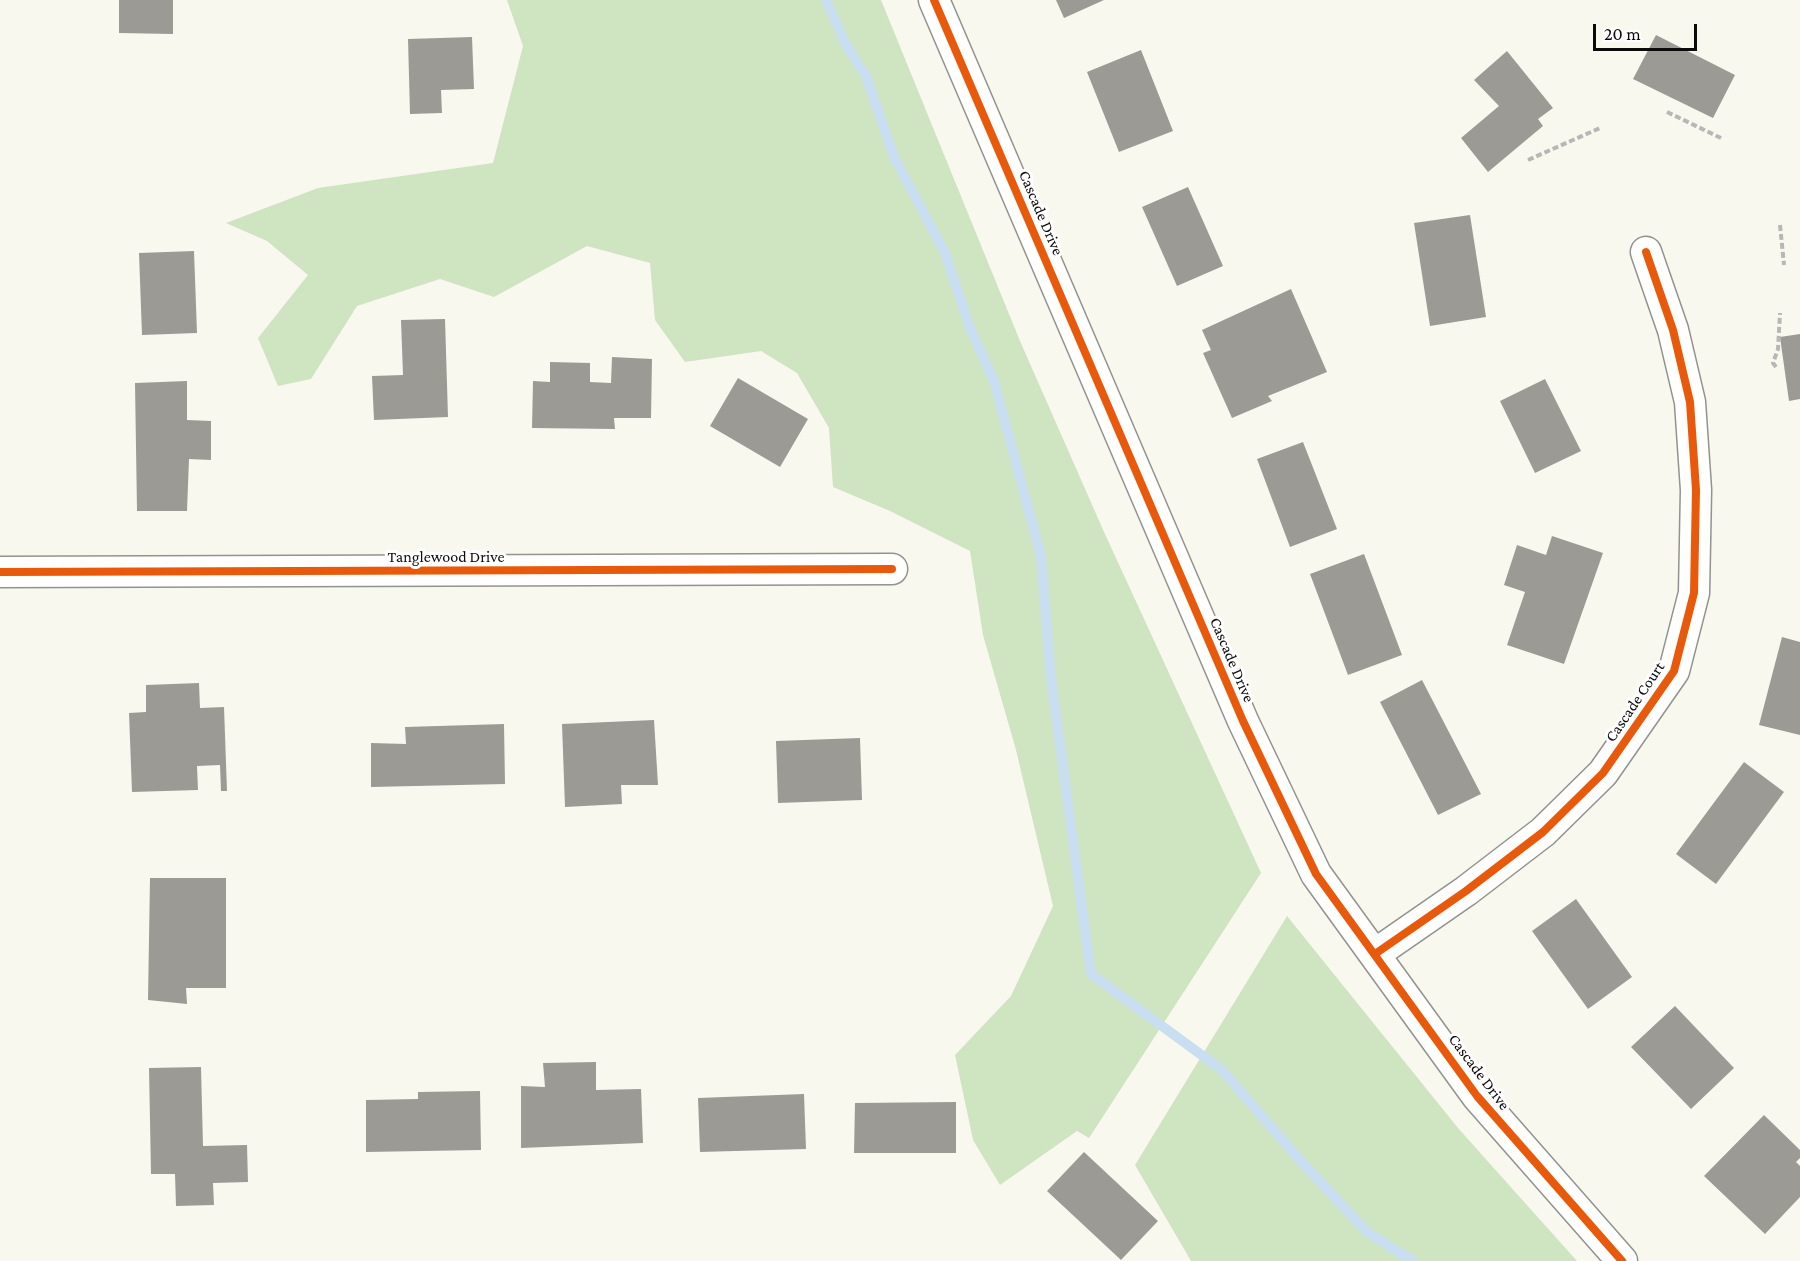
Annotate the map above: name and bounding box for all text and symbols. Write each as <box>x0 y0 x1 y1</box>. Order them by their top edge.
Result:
scale bar <box>1596 12 1700 50</box>
text: 20 m <box>1604 24 1641 44</box>
street label: Cascade Drive <box>1015 168 1067 258</box>
street label: Tanglewood Drive <box>388 547 504 567</box>
street label: Cascade Drive <box>1206 615 1258 705</box>
street label: Cascade Court <box>1601 658 1669 746</box>
street label: Cascade Drive <box>1444 1030 1514 1114</box>

